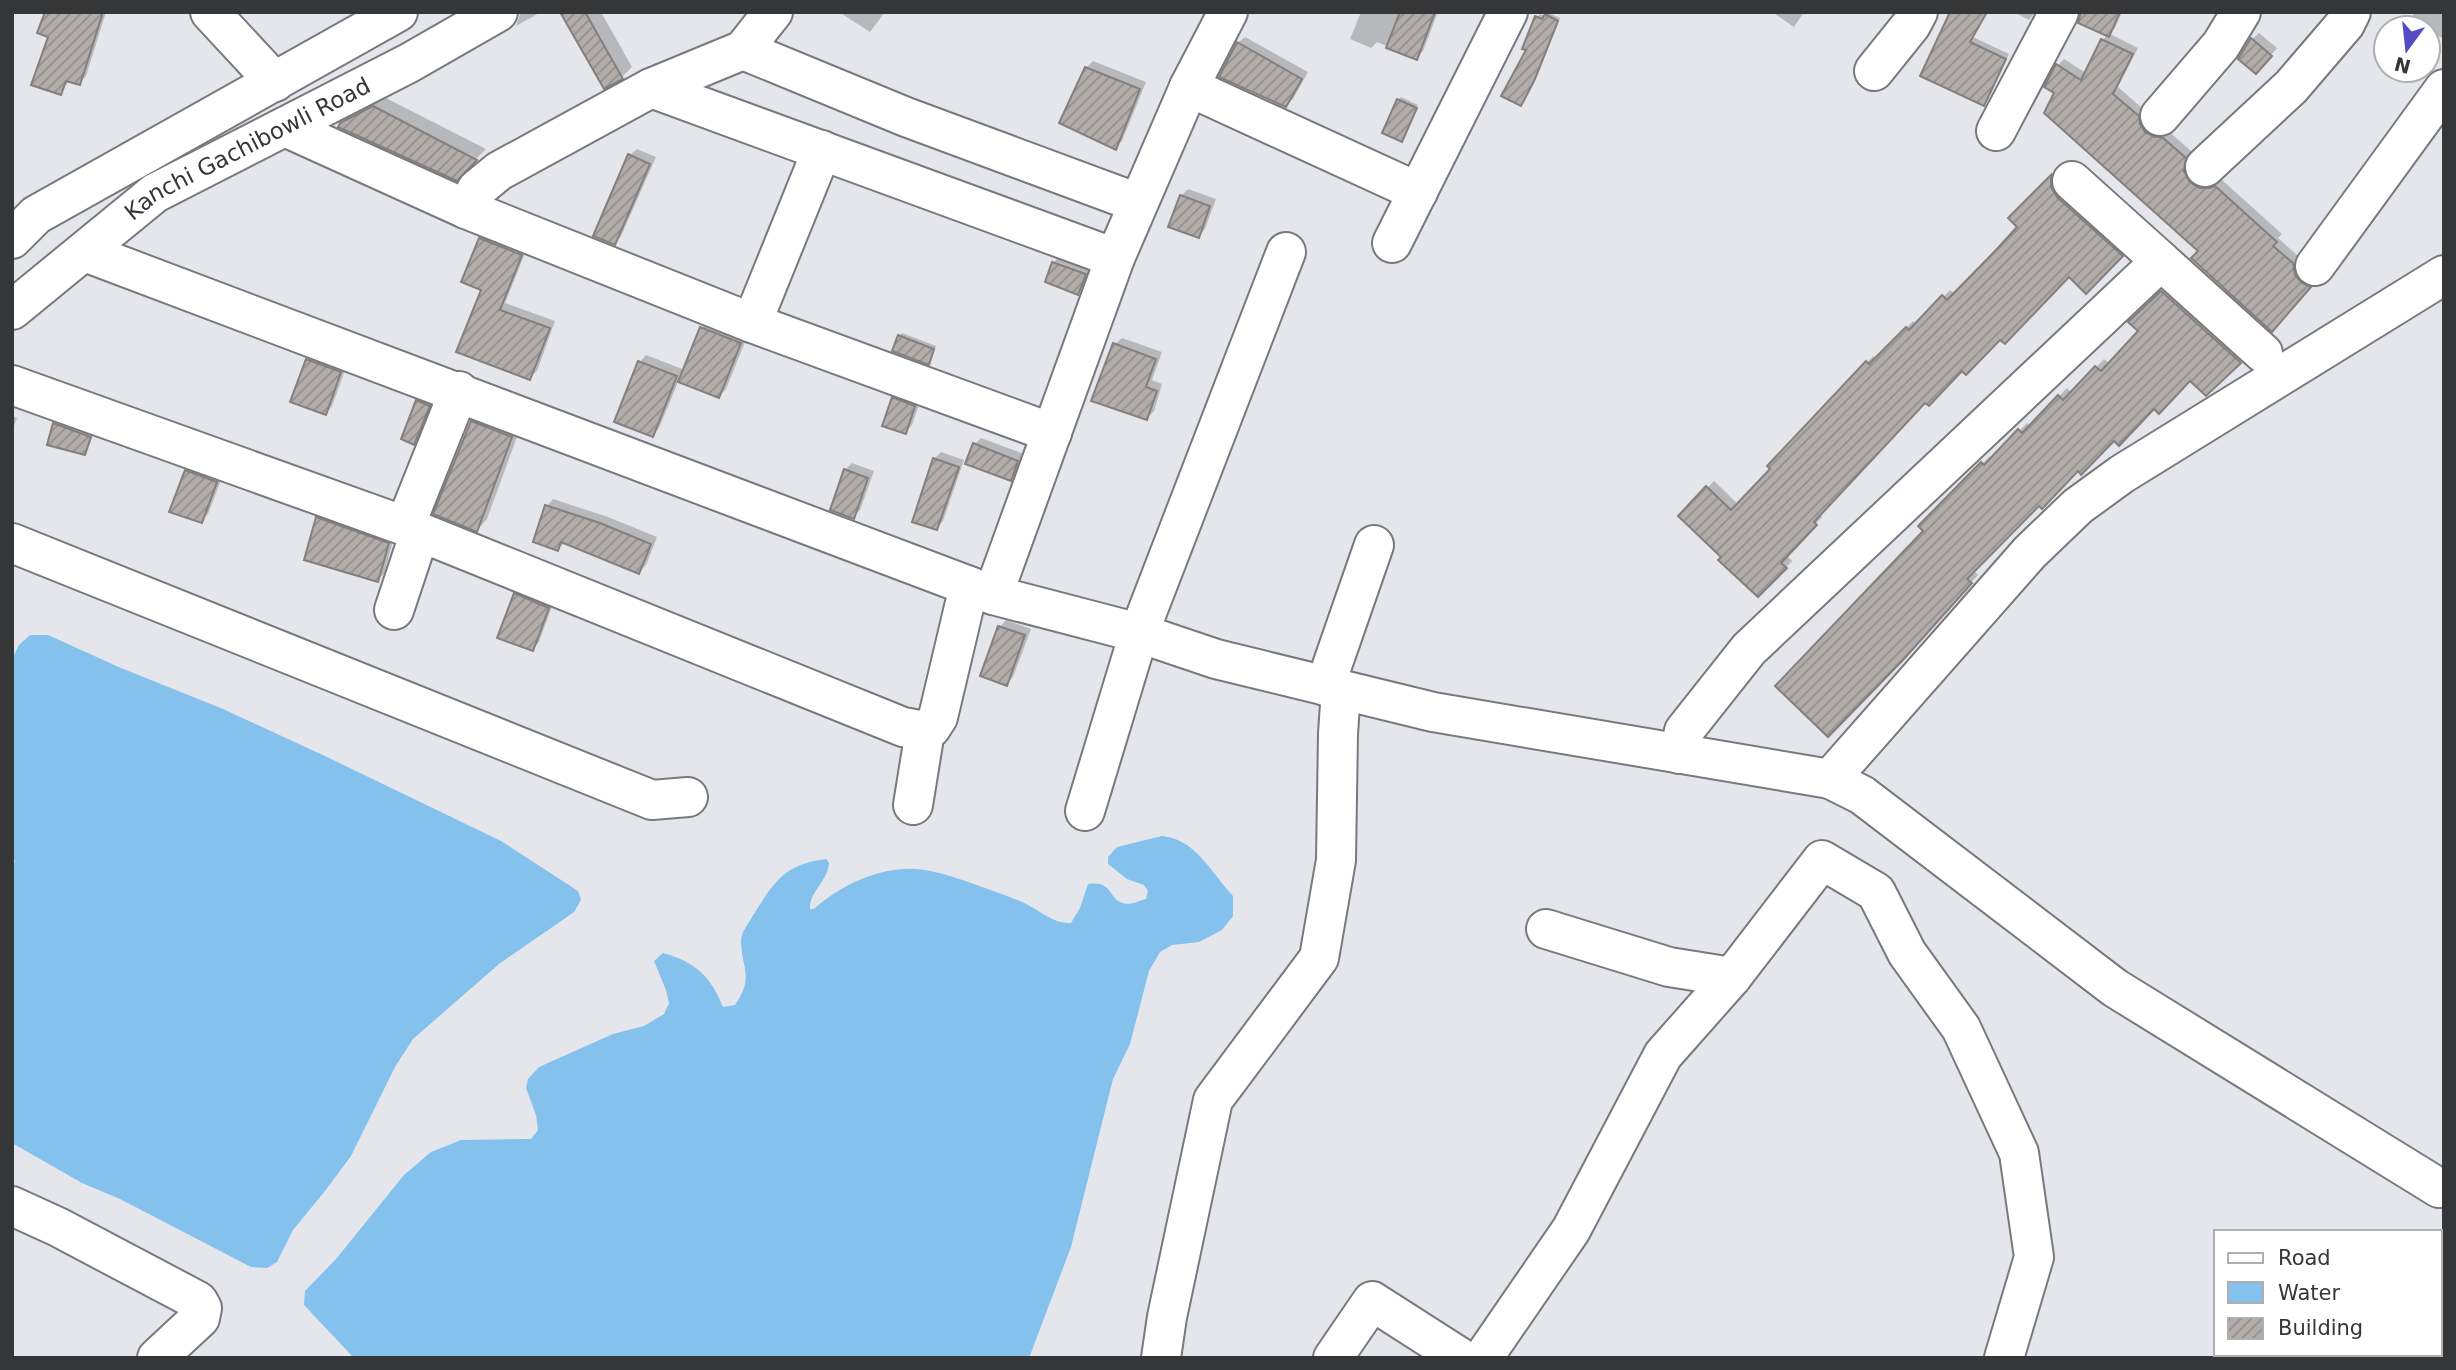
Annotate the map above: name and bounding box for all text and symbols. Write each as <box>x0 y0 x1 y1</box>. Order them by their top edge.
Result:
north arrow <box>2372 14 2442 84</box>
text: N <box>2392 53 2413 78</box>
street label: Kanchi Gachibowli Road <box>119 72 374 225</box>
legend <box>2214 1230 2442 1356</box>
text: Road <box>2278 1246 2331 1270</box>
text: Water <box>2278 1281 2340 1305</box>
text: Building <box>2278 1316 2363 1340</box>

